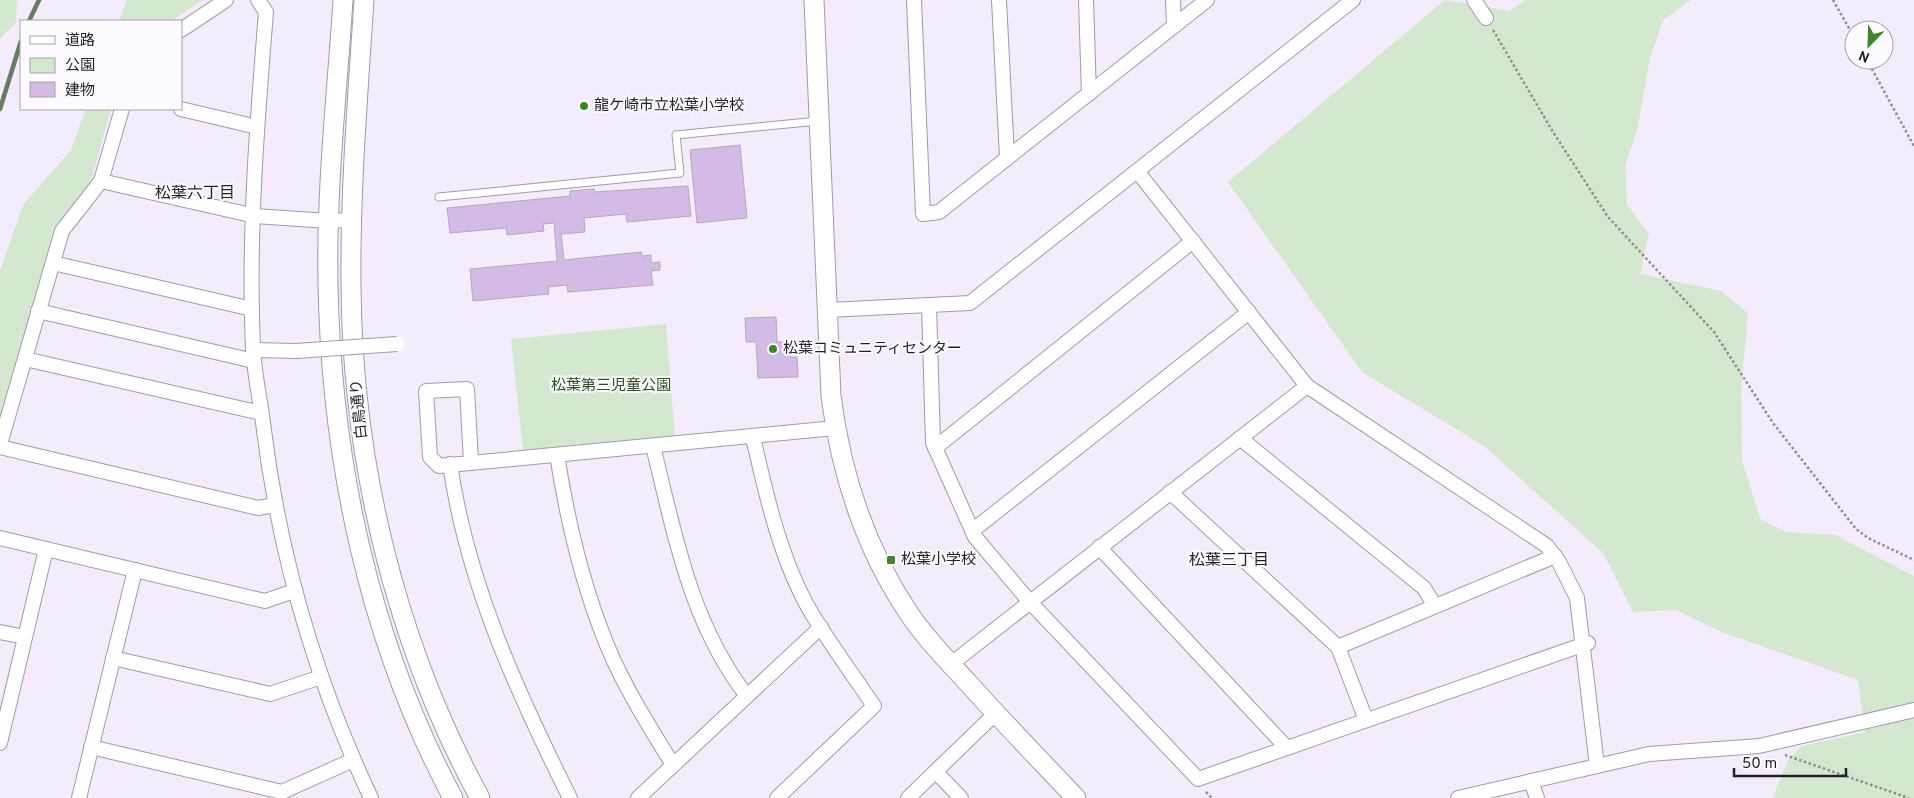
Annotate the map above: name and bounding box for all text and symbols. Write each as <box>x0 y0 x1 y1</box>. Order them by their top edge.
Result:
legend <box>20 20 182 110</box>
north arrow <box>1844 20 1894 70</box>
text: 道路 <box>65 32 95 51</box>
text: N <box>1857 46 1872 65</box>
text: 公園 <box>65 57 95 76</box>
text: 建物 <box>65 82 95 101</box>
place label: 龍ケ崎市立松葉小学校 <box>594 97 744 116</box>
marker: 龍ケ崎市立松葉小学校 <box>578 100 590 112</box>
district label: 松葉六丁目 <box>155 184 235 204</box>
place label: 松葉コミュニティセンター <box>783 340 962 359</box>
marker: 松葉コミュニティセンター <box>767 343 779 355</box>
park label: 松葉第三児童公園 <box>551 377 671 396</box>
street label: 白鳥通り <box>347 378 373 440</box>
place label: 松葉小学校 <box>901 551 976 570</box>
district label: 松葉三丁目 <box>1189 551 1269 571</box>
marker: 松葉小学校 <box>885 554 897 566</box>
scale bar <box>1734 746 1846 778</box>
text: 50 m <box>1742 755 1777 774</box>

